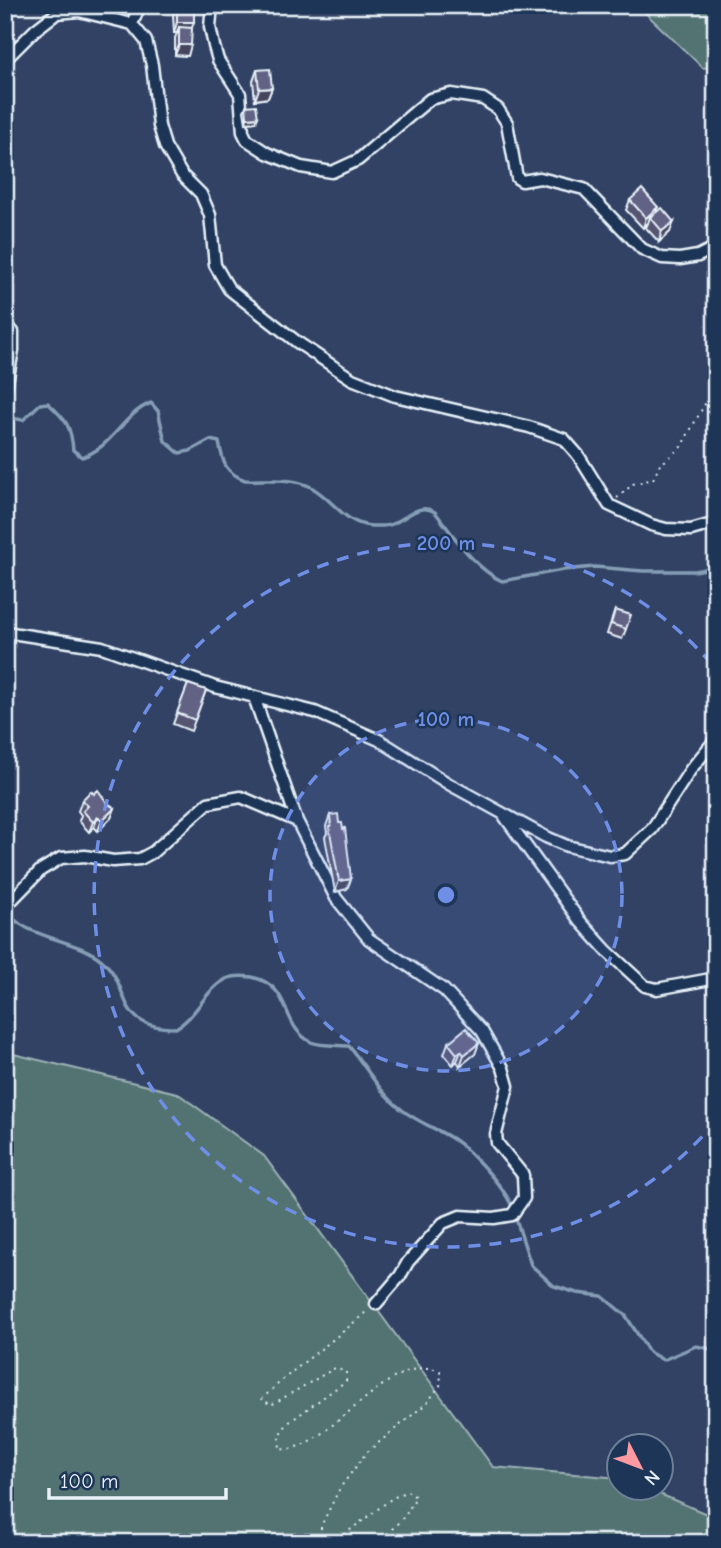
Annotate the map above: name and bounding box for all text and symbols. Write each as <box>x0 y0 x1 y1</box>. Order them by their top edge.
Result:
text: 200 m <box>417 531 475 555</box>
text: 100 m <box>418 707 474 731</box>
centre of rings <box>434 883 458 907</box>
north arrow <box>606 1432 676 1502</box>
scale bar <box>49 1457 226 1501</box>
text: N <box>640 1466 664 1490</box>
text: 100 m <box>60 1469 118 1493</box>

